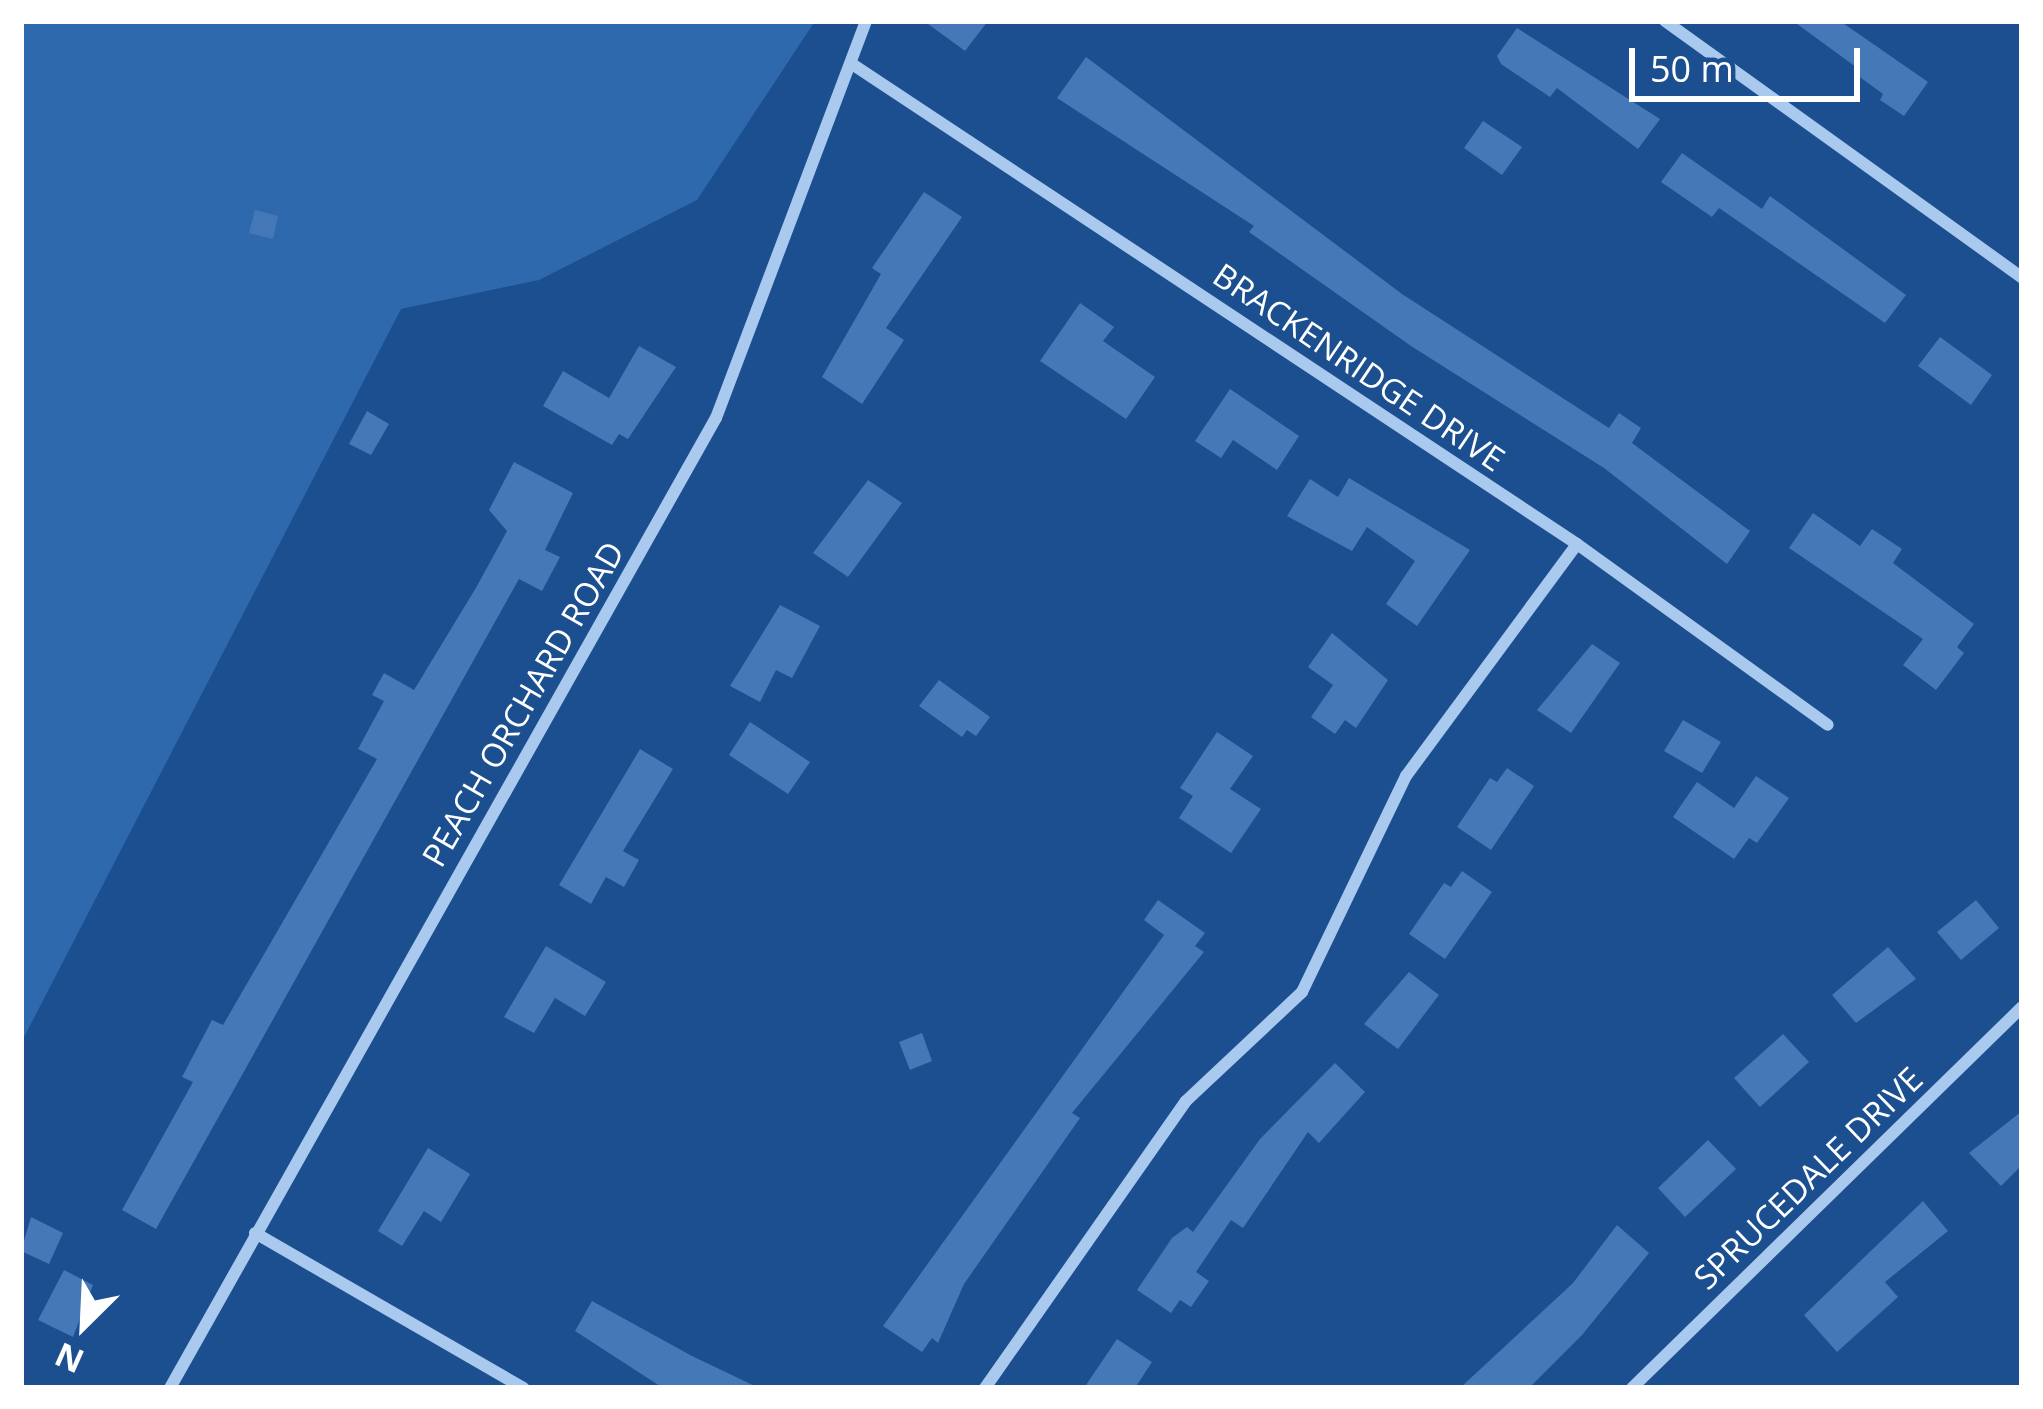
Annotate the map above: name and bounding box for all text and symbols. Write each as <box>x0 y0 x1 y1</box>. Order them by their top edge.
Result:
scale bar <box>1635 24 1866 98</box>
text: 50 m <box>1650 44 1734 93</box>
street label: BRACKENRIDGE DRIVE <box>1206 255 1512 479</box>
street label: PEACH ORCHARD ROAD <box>414 535 632 873</box>
street label: SPRUCEDALE DRIVE <box>1686 1059 1930 1297</box>
north arrow <box>24 1265 144 1385</box>
text: N <box>48 1332 91 1384</box>

